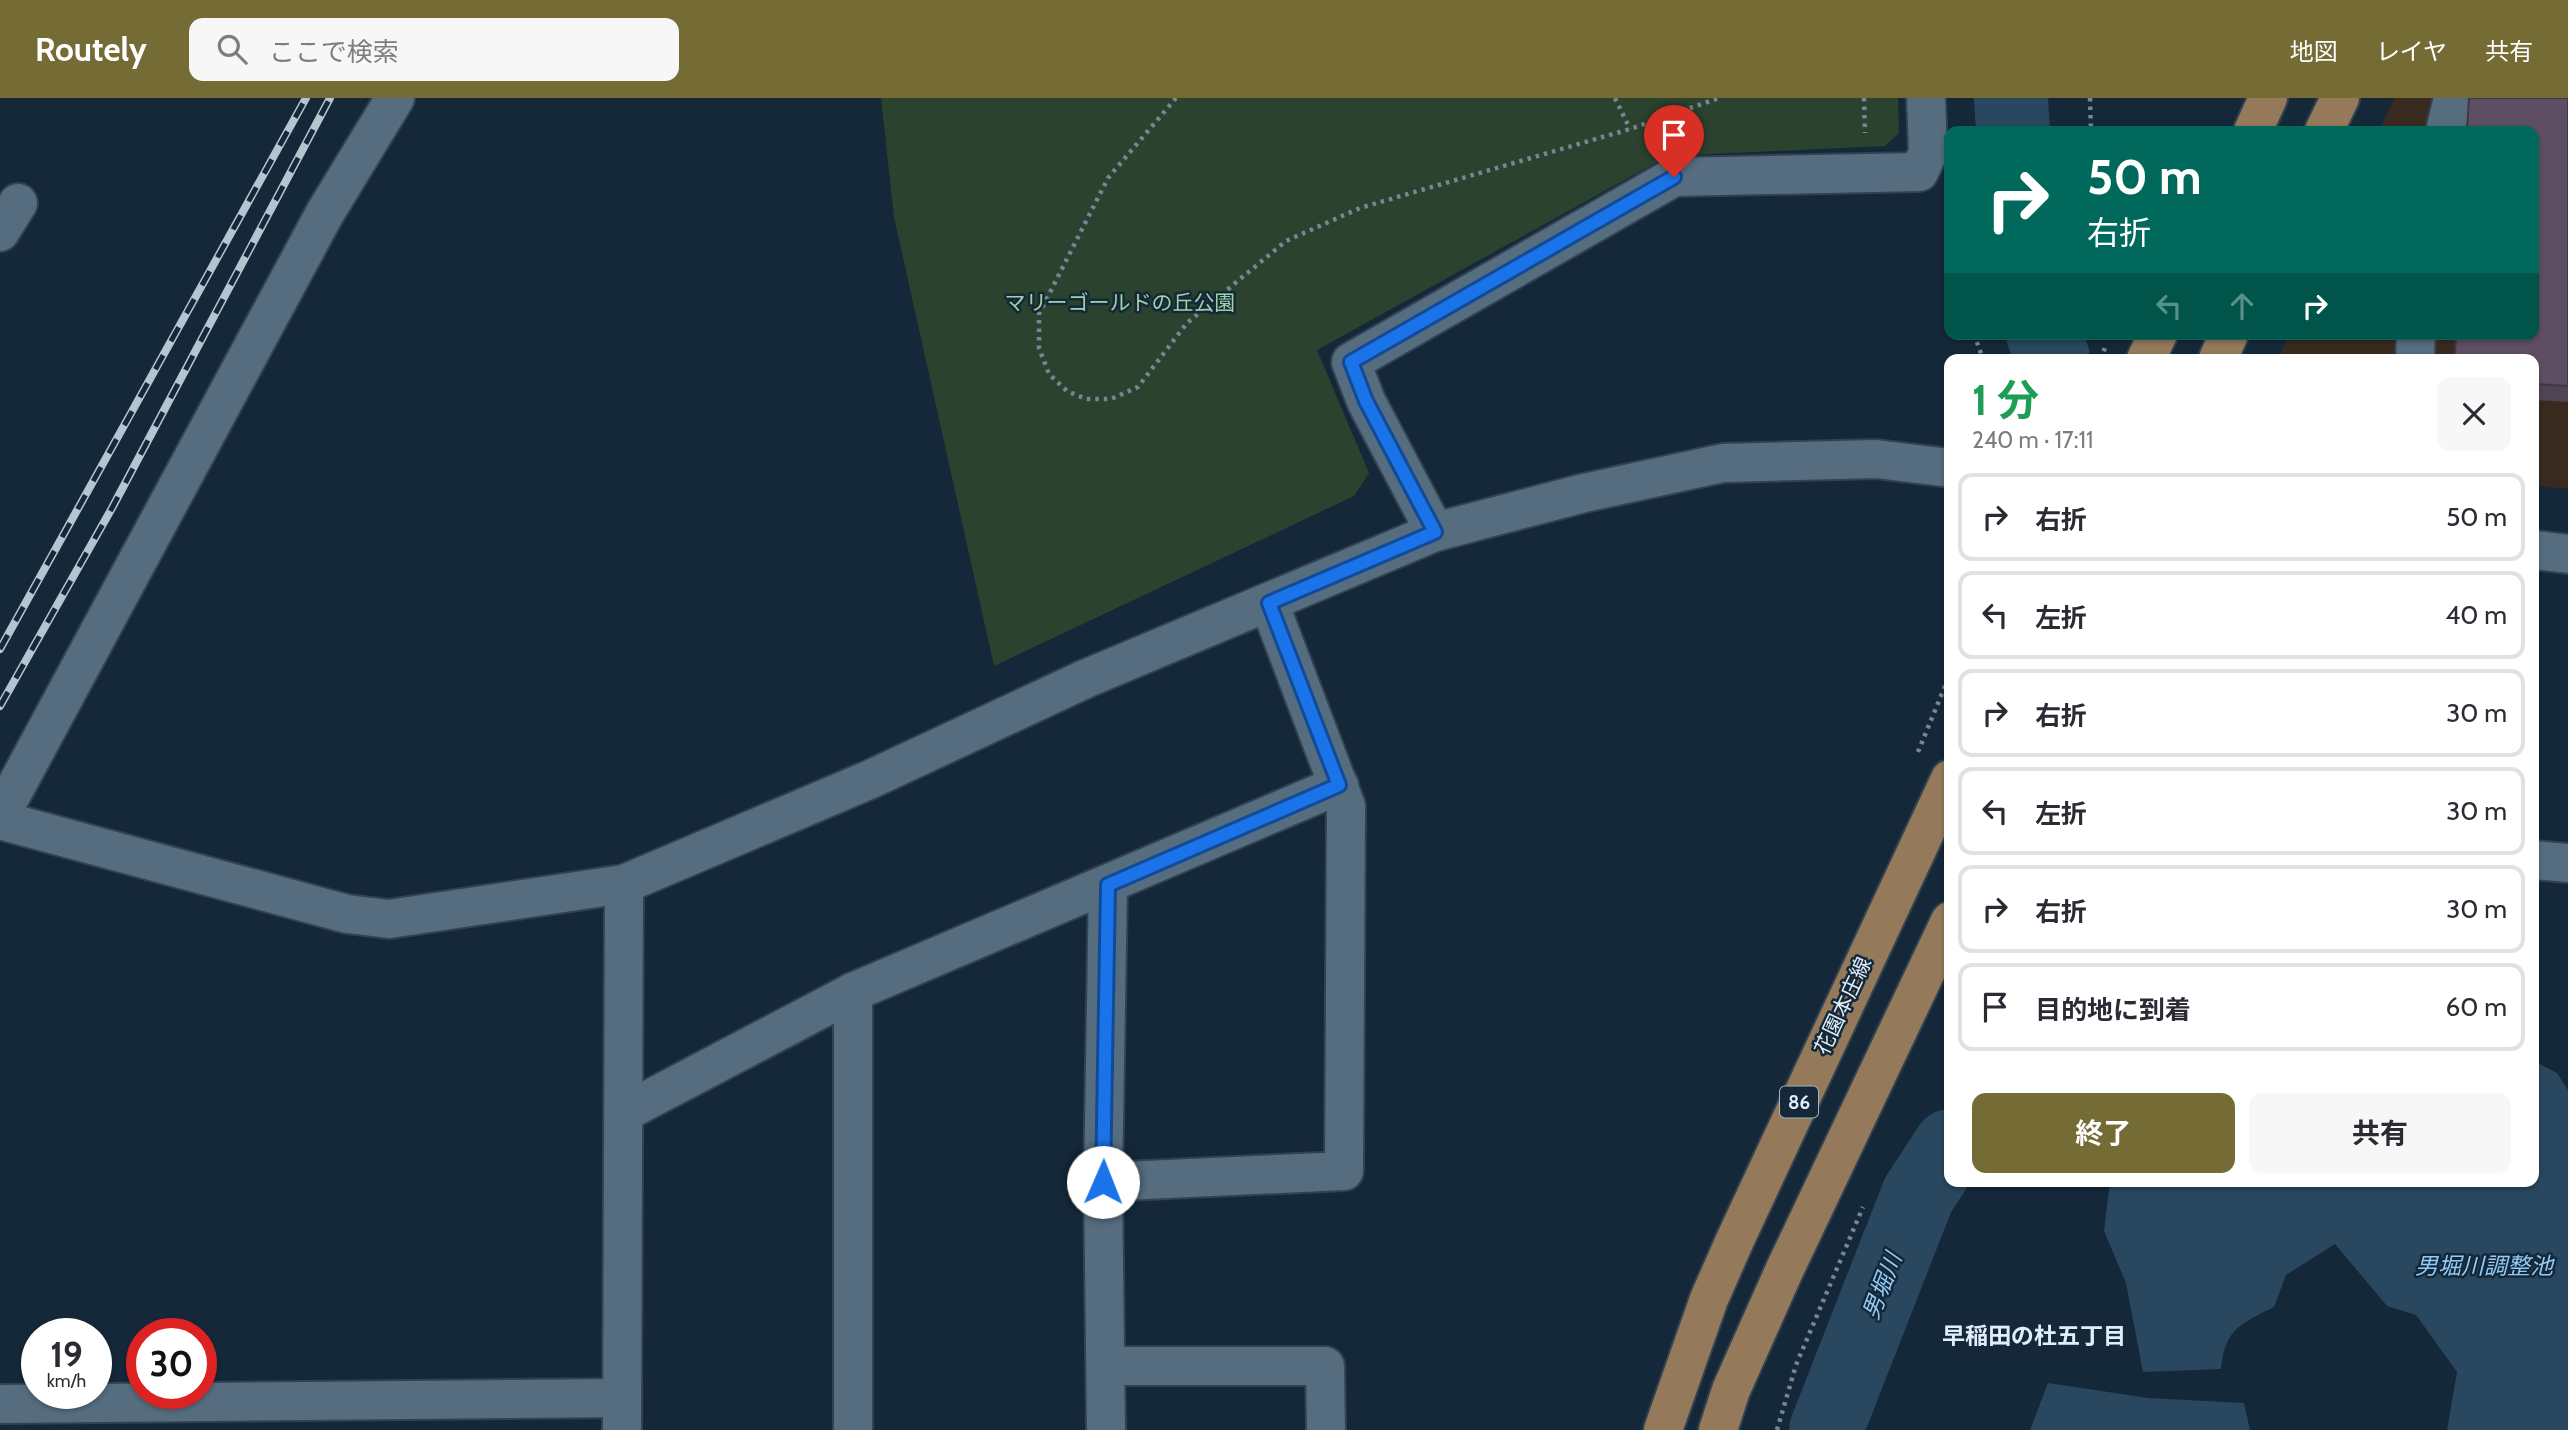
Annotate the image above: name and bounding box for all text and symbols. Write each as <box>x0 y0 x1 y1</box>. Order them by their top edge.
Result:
search box <box>189 18 679 81</box>
text: Routely <box>35 29 147 69</box>
icon: search <box>213 30 251 68</box>
text: ここで検索 <box>269 36 399 68</box>
text: 地図 <box>2290 37 2338 66</box>
text: レイヤ <box>2376 37 2447 66</box>
text: 共有 <box>2485 37 2533 66</box>
pin <box>1644 105 1704 177</box>
icon: arrive <box>1655 116 1693 154</box>
text: 50 m <box>2087 147 2202 206</box>
icon: right <box>1972 154 2063 245</box>
text: 右折 <box>2087 213 2151 252</box>
icon: left <box>2150 287 2188 325</box>
icon: ahead <box>2223 287 2261 325</box>
icon: right <box>2296 287 2334 325</box>
park label: マリーゴールドの丘公園 <box>1005 290 1236 315</box>
text: 1 分 <box>1972 374 2039 426</box>
button: close <box>2437 377 2511 451</box>
text: 240 m · 17:11 <box>1972 426 2093 454</box>
icon: right <box>1976 498 2014 536</box>
text: 50 m <box>2446 501 2507 533</box>
text: 右折 <box>2035 504 2087 536</box>
icon: left <box>1976 596 2014 634</box>
text: 40 m <box>2445 599 2507 631</box>
text: 左折 <box>2035 602 2087 634</box>
icon: right <box>1976 694 2014 732</box>
text: 30 m <box>2446 697 2507 729</box>
text: 右折 <box>2035 700 2087 732</box>
icon: left <box>1976 792 2014 830</box>
text: 30 m <box>2446 795 2507 827</box>
text: 左折 <box>2035 798 2087 830</box>
icon: right <box>1976 890 2014 928</box>
text: 30 m <box>2446 893 2507 925</box>
text: 右折 <box>2035 896 2087 928</box>
street label: 花園本庄線 <box>1809 953 1876 1059</box>
icon: arrive <box>1976 988 2014 1026</box>
text: 60 m <box>2445 991 2507 1023</box>
text: 目的地に到着 <box>2035 994 2191 1026</box>
road number: 86 <box>1780 1086 1818 1118</box>
button: 終了 <box>1972 1093 2235 1173</box>
button: 共有 <box>2249 1093 2511 1173</box>
position arrow <box>1066 1145 1140 1219</box>
water label: 男堀川 <box>1857 1246 1909 1323</box>
water label: 男堀川調整池 <box>2415 1252 2555 1280</box>
speed limit sign: 30 <box>126 1318 217 1409</box>
district label: 早稲田の杜五丁目 <box>1942 1322 2126 1350</box>
text: 19 <box>50 1333 83 1376</box>
text: km/h <box>47 1370 86 1392</box>

